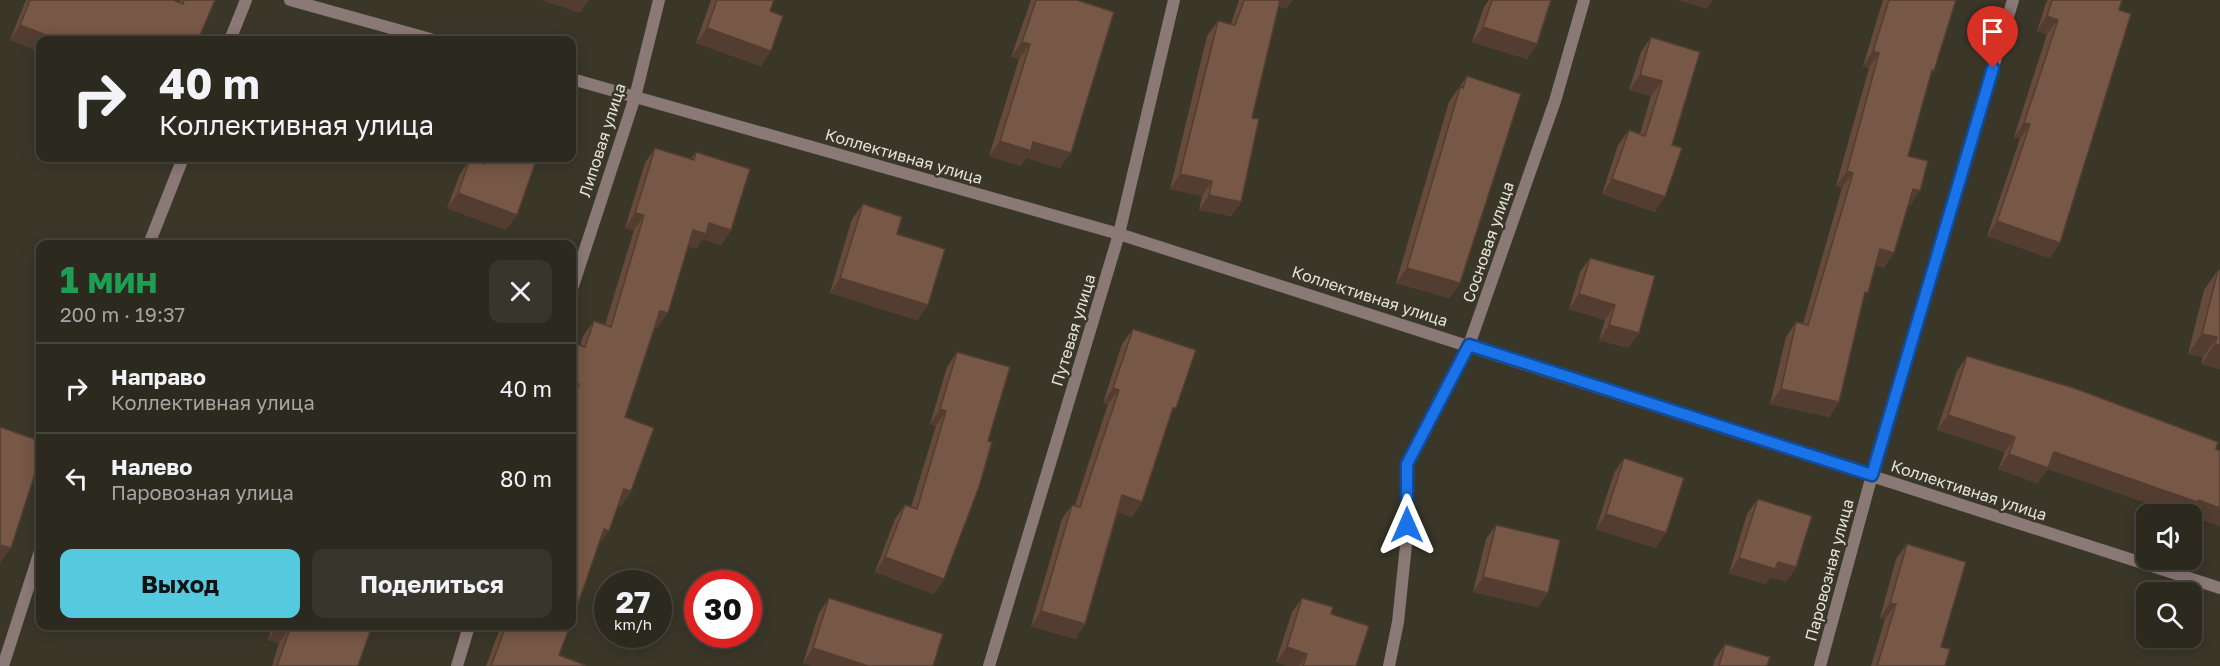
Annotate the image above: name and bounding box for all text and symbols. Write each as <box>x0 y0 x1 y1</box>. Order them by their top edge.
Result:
pin <box>1967 6 2018 68</box>
icon: arrive <box>1976 15 2009 48</box>
text: 40 m <box>159 58 260 108</box>
icon: right <box>60 60 138 138</box>
street label: Липовая улица <box>574 81 630 199</box>
text: Коллективная улица <box>159 109 434 141</box>
street label: Коллективная улица <box>823 124 985 188</box>
street label: Сосновая улица <box>1458 179 1518 305</box>
text: 1 мин <box>60 258 157 301</box>
button: close <box>489 260 552 323</box>
street label: Коллективная улица <box>1289 261 1451 331</box>
street label: Путевая улица <box>1046 271 1100 389</box>
text: 200 m · 19:37 <box>60 302 185 326</box>
text: Направо <box>111 363 206 390</box>
icon: right <box>60 372 93 405</box>
text: 40 m <box>500 375 552 402</box>
text: Коллективная улица <box>111 390 315 414</box>
text: Налево <box>111 453 193 480</box>
street label: Коллективная улица <box>1888 455 2050 525</box>
icon: left <box>60 462 93 495</box>
text: 80 m <box>500 465 552 492</box>
text: Паровозная улица <box>111 480 294 504</box>
position arrow <box>1375 493 1439 557</box>
street label: Паровозная улица <box>1800 497 1858 643</box>
map controls <box>2136 504 2202 648</box>
button: sound <box>2136 504 2202 570</box>
button: Выход <box>60 549 300 618</box>
button: Поделиться <box>312 549 552 618</box>
speed limit sign: 30 <box>684 570 762 648</box>
button: search <box>2136 582 2202 648</box>
text: 27 <box>616 584 650 620</box>
text: km/h <box>614 615 652 633</box>

